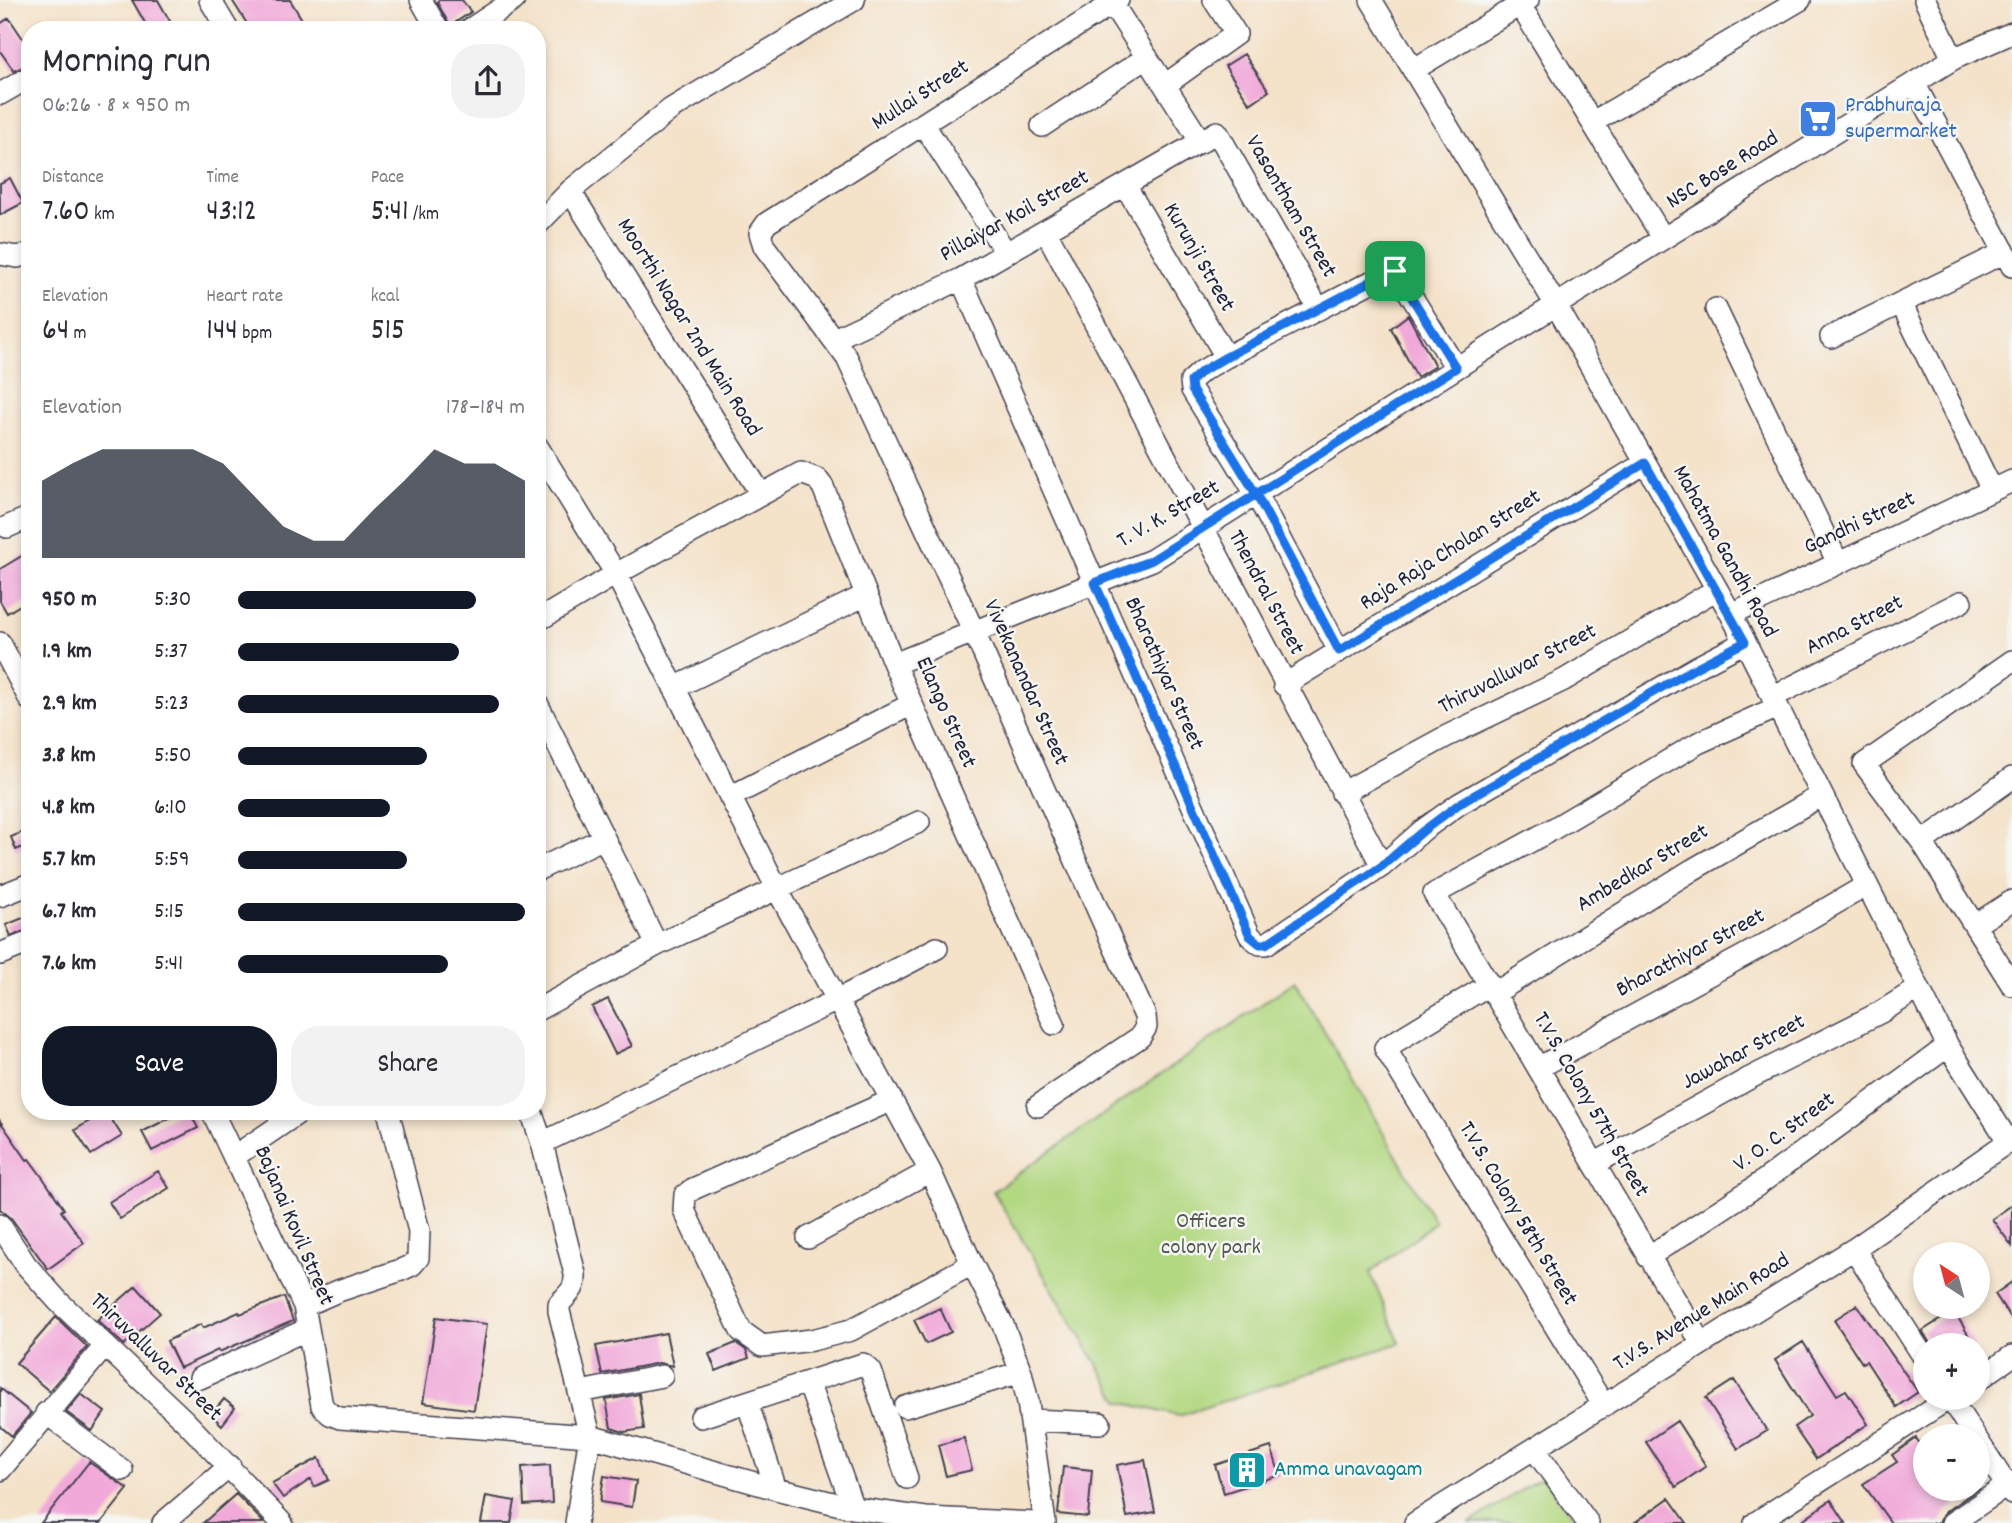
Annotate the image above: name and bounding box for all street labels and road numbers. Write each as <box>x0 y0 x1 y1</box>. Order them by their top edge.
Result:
street label: Mullai Street <box>866 52 976 140</box>
street label: NSC Bose Road <box>1660 123 1786 219</box>
street label: Vasantham Street <box>1236 130 1344 284</box>
street label: Pillaiyar Koil Street <box>934 162 1096 272</box>
street label: Kurunji Street <box>1153 197 1243 319</box>
street label: Moorthi Nagar 2nd Main Road <box>607 212 769 444</box>
street label: Mahatma Gandhi Road <box>1663 460 1785 644</box>
street label: T. V. K. Street <box>1111 472 1227 558</box>
street label: Raja Raja Cholan Street <box>1354 482 1548 620</box>
street label: Gandhi Street <box>1799 484 1921 564</box>
street label: Thendral Street <box>1218 525 1312 661</box>
street label: Anna Street <box>1800 587 1910 665</box>
street label: Bharathiyar Street <box>1114 592 1212 756</box>
street label: Vivekanandar Street <box>974 595 1076 771</box>
street label: Thiruvalluvar Street <box>1433 616 1603 724</box>
street label: Elango Street <box>906 652 984 774</box>
street label: Ambedkar Street <box>1571 816 1715 922</box>
street label: Bharathiyar Street <box>1611 901 1771 1007</box>
street label: T.V.S. Colony 57th Street <box>1523 1006 1657 1204</box>
street label: Jawahar Street <box>1676 1007 1812 1099</box>
street label: V. O. C. Street <box>1727 1085 1843 1181</box>
street label: T.V.S. Colony 58th Street <box>1449 1116 1585 1312</box>
street label: Bajanai Kovil Street <box>244 1141 342 1311</box>
street label: T.V.S. Avenue Main Road <box>1607 1245 1797 1381</box>
street label: Thiruvalluvar Street <box>81 1286 229 1430</box>

